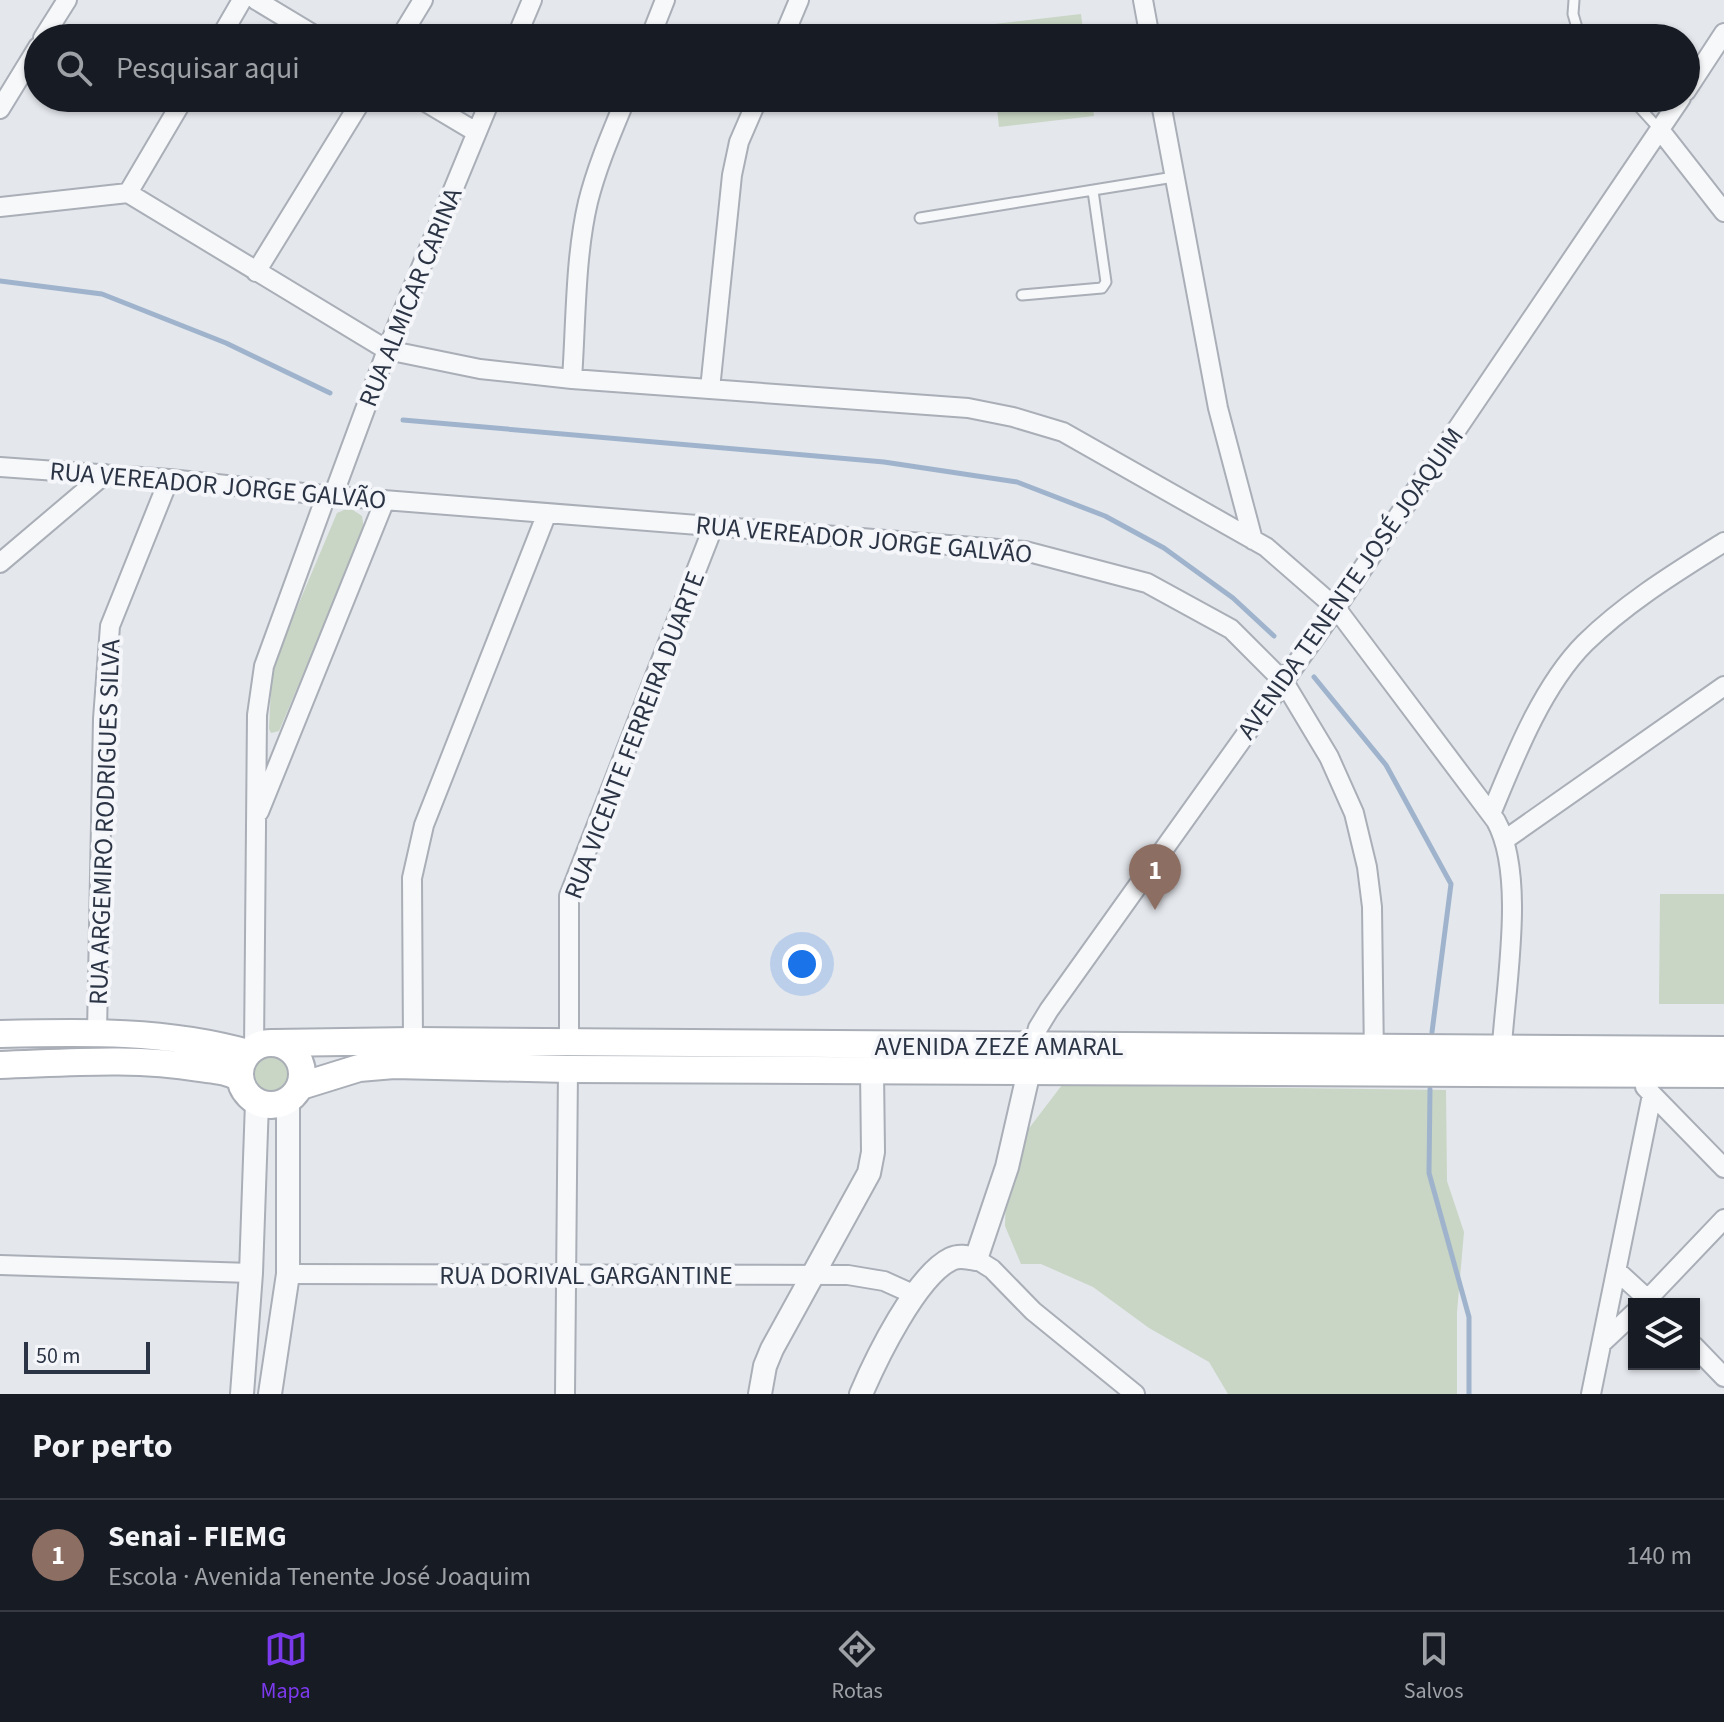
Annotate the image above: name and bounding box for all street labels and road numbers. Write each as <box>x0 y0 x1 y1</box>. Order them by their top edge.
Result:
street label: RUA ALMICAR CARINA <box>350 181 472 412</box>
street label: AVENIDA TENENTE JOSÉ JOAQUIM <box>1228 420 1473 747</box>
street label: RUA VEREADOR JORGE GALVÃO <box>48 452 388 519</box>
street label: RUA VEREADOR JORGE GALVÃO <box>694 506 1034 573</box>
street label: RUA VICENTE FERREIRA DUARTE <box>555 566 714 904</box>
street label: RUA ARGEMIRO RODRIGUES SILVA <box>80 638 129 1006</box>
street label: AVENIDA ZEZÉ AMARAL <box>875 1028 1123 1065</box>
street label: RUA DORIVAL GARGANTINE <box>439 1257 733 1294</box>

